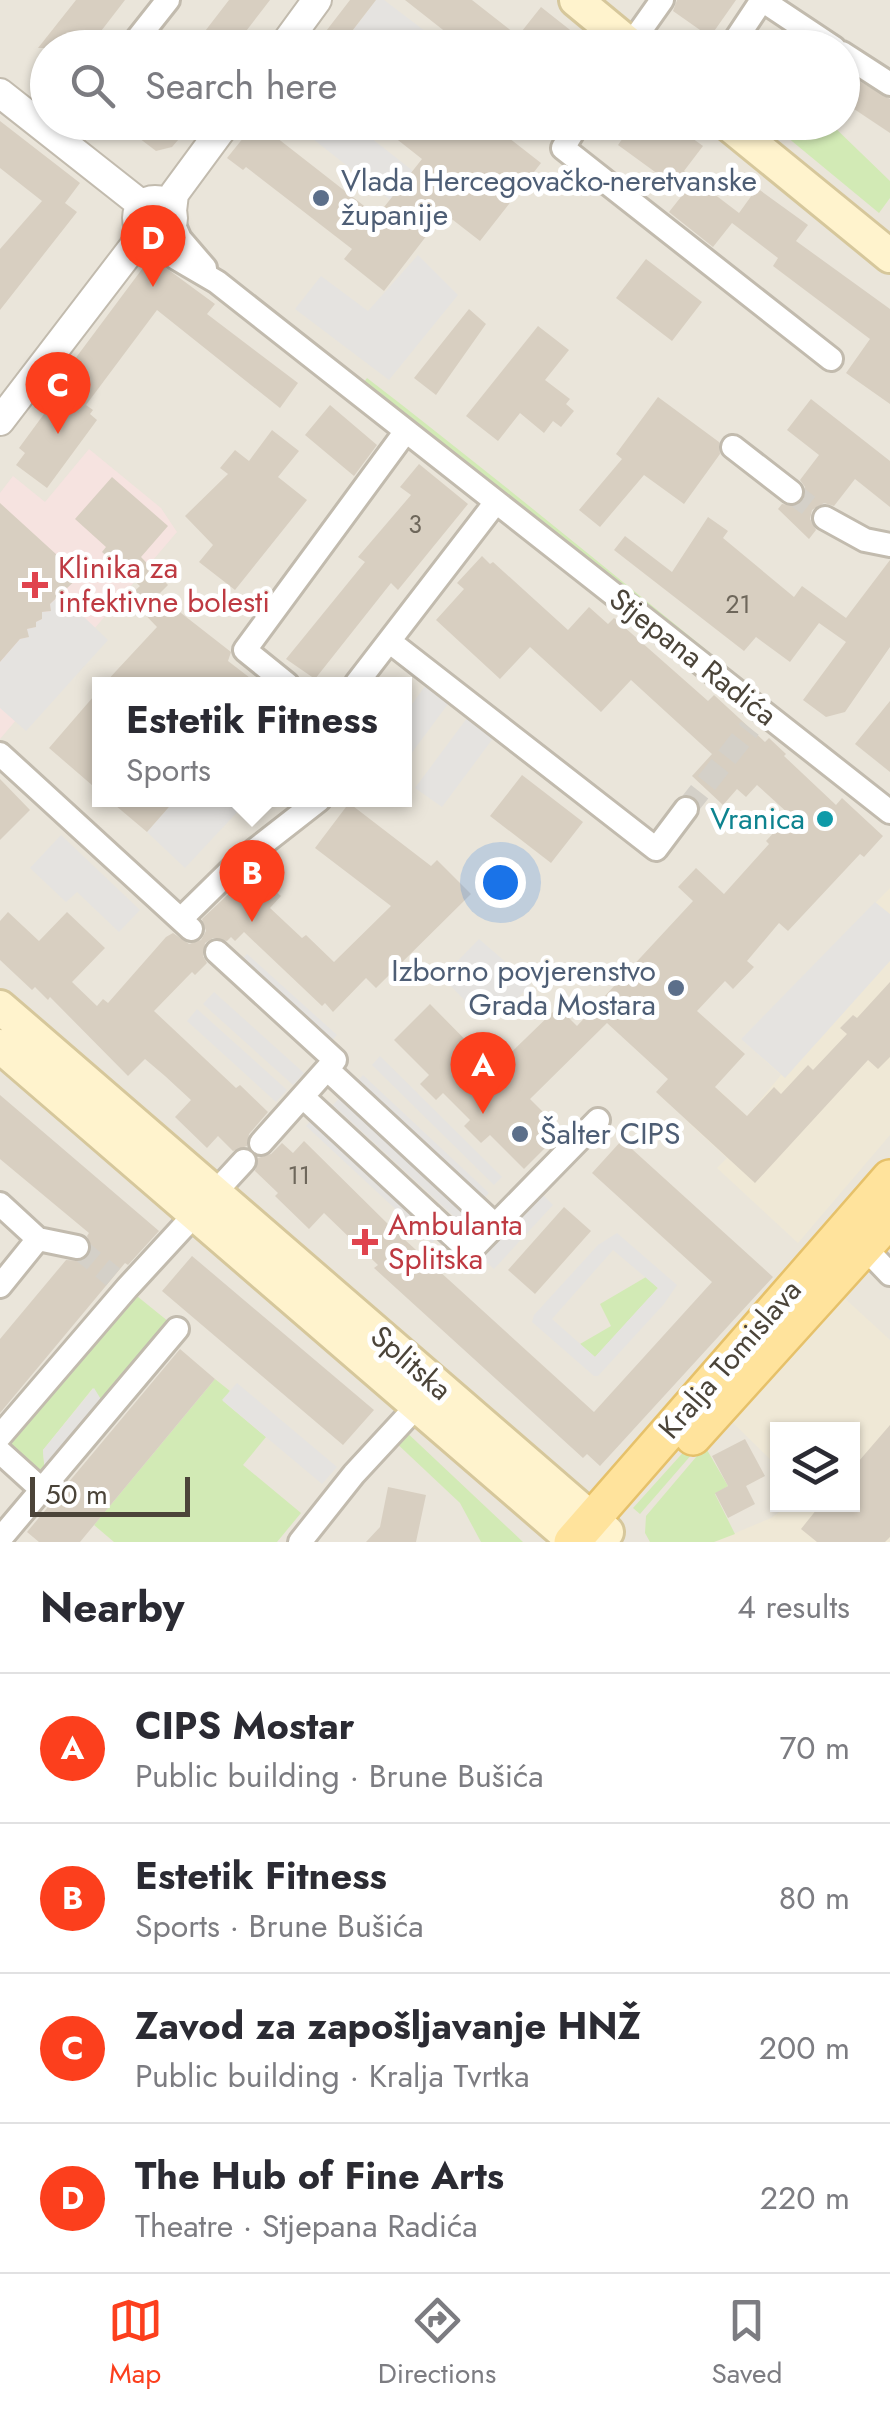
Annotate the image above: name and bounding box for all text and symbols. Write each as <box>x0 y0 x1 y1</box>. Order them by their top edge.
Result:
search box <box>30 30 860 140</box>
icon: search <box>65 58 120 113</box>
text: Search here <box>145 58 337 113</box>
place label: Vlada Hercegovačko-neretvanske županije <box>341 159 757 236</box>
marker: Vlada Hercegovačko-neretvanske županije <box>310 187 332 209</box>
pin: D <box>120 204 186 287</box>
pin: C <box>26 352 90 434</box>
house number: 3 <box>408 506 422 542</box>
place label: Klinika za infektivne bolesti <box>58 546 270 623</box>
marker: Klinika za infektivne bolesti <box>22 572 48 598</box>
street label: Stjepana Radića <box>600 577 786 736</box>
house number: 21 <box>725 586 751 622</box>
popup <box>92 677 412 807</box>
text: Estetik Fitness <box>126 692 378 747</box>
text: Sports <box>126 747 211 793</box>
place label: Vranica <box>710 797 805 840</box>
marker: Vranica <box>814 808 836 830</box>
pin: B <box>220 840 284 922</box>
your location <box>475 857 526 908</box>
place label: Izborno povjerenstvo Grada Mostara <box>391 949 656 1026</box>
marker: Izborno povjerenstvo Grada Mostara <box>665 977 687 999</box>
pin: A <box>450 1032 516 1114</box>
place label: Šalter CIPS <box>540 1112 681 1155</box>
marker: Šalter CIPS <box>509 1123 531 1145</box>
house number: 11 <box>288 1157 310 1193</box>
place label: Ambulanta Splitska <box>388 1203 523 1280</box>
marker: Ambulanta Splitska <box>352 1229 378 1255</box>
street label: Kralja Tomislava <box>648 1269 811 1448</box>
street label: Splitska <box>361 1315 461 1410</box>
map controls <box>770 1422 860 1512</box>
button: layers <box>770 1422 860 1512</box>
scale bar <box>30 1472 190 1516</box>
text: 50 m <box>45 1474 108 1515</box>
text: Nearby <box>40 1577 184 1638</box>
text: 4 results <box>737 1584 850 1630</box>
text: CIPS Mostar <box>135 1698 354 1753</box>
text: A <box>61 1725 84 1771</box>
text: 70 m <box>779 1725 850 1771</box>
text: Public building · Brune Bušića <box>135 1753 544 1799</box>
text: Estetik Fitness <box>135 1848 387 1903</box>
text: B <box>62 1875 83 1921</box>
text: 80 m <box>779 1875 850 1921</box>
text: Sports · Brune Bušića <box>135 1903 424 1949</box>
text: Zavod za zapošljavanje HNŽ <box>135 1998 641 2053</box>
text: C <box>61 2025 84 2071</box>
text: 200 m <box>759 2025 850 2071</box>
text: Public building · Kralja Tvrtka <box>135 2053 530 2099</box>
text: The Hub of Fine Arts <box>135 2148 504 2203</box>
text: D <box>61 2175 84 2221</box>
text: 220 m <box>760 2175 850 2221</box>
text: Theatre · Stjepana Radića <box>135 2203 478 2249</box>
tab: Map <box>108 2293 163 2394</box>
tab: Directions <box>378 2293 496 2394</box>
tab: Saved <box>711 2293 782 2394</box>

